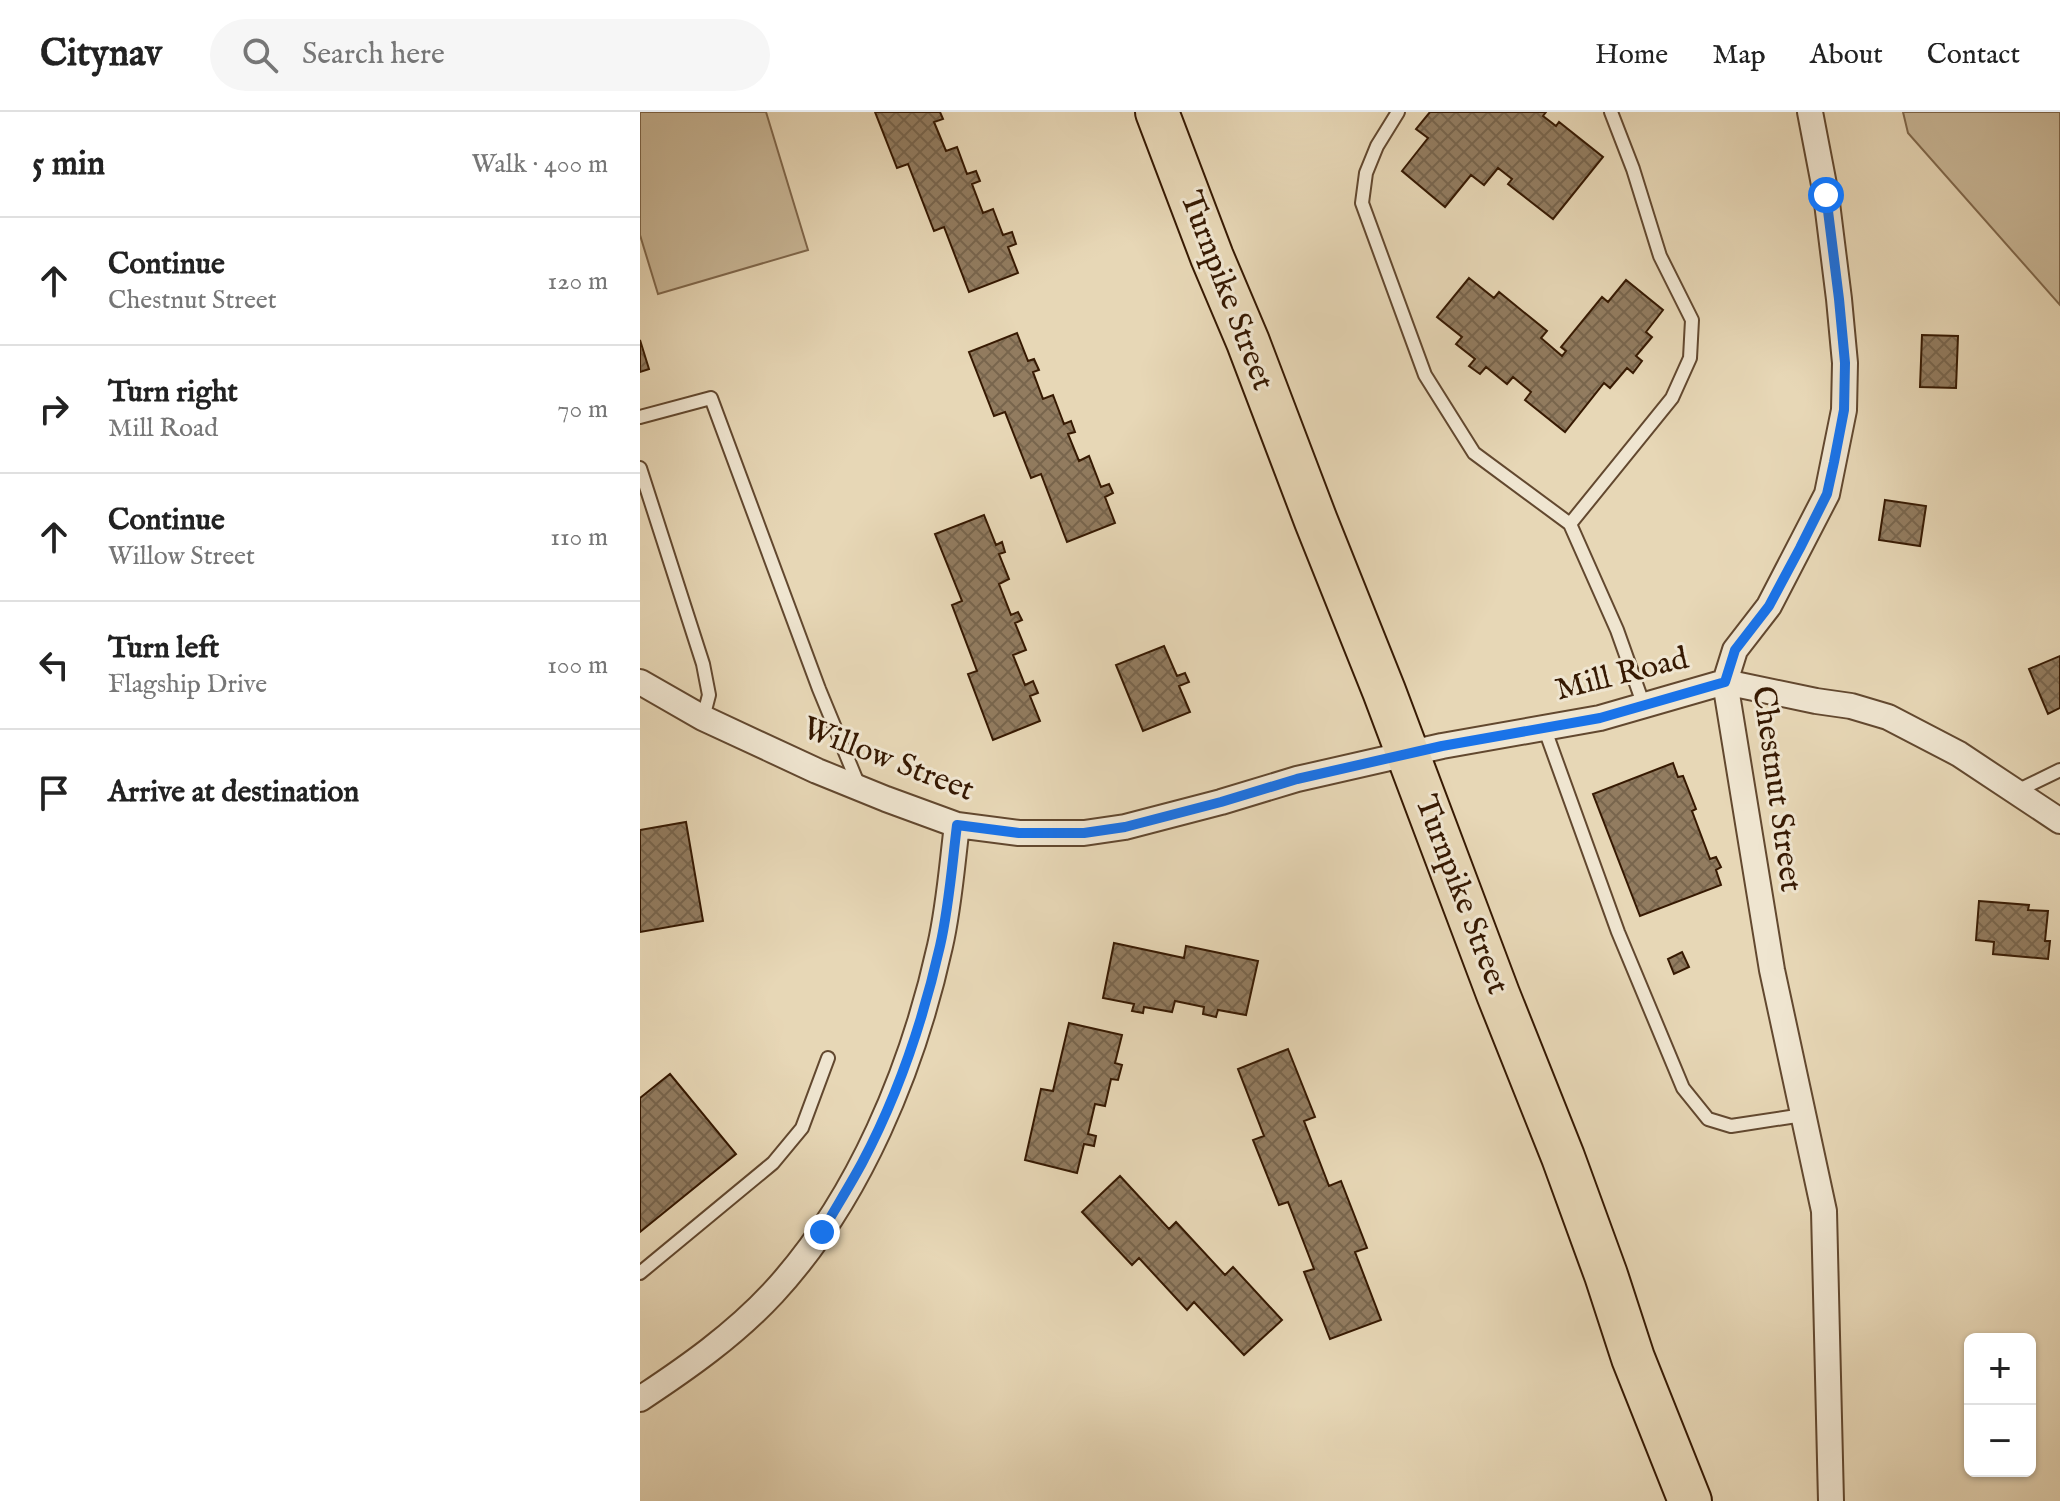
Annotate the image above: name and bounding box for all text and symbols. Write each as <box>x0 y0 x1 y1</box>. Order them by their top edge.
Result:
search box <box>210 19 770 91</box>
text: Citynav <box>40 31 162 79</box>
icon: search <box>238 33 282 77</box>
text: Search here <box>302 36 445 74</box>
text: Home <box>1595 38 1668 73</box>
text: Map <box>1712 38 1766 73</box>
text: About <box>1810 38 1883 73</box>
text: Contact <box>1927 38 2020 73</box>
text: 5 min <box>32 143 105 186</box>
text: Walk · 400 m <box>471 148 608 181</box>
route start <box>1808 177 1844 213</box>
street label: Turnpike Street <box>1169 186 1283 396</box>
text: Continue <box>108 246 225 284</box>
icon: ahead <box>32 259 76 303</box>
text: 120 m <box>548 265 608 298</box>
text: Chestnut Street <box>108 284 277 317</box>
text: Turn right <box>108 374 238 412</box>
icon: right <box>32 387 76 431</box>
text: 70 m <box>557 393 608 426</box>
text: Mill Road <box>108 412 218 445</box>
text: Continue <box>108 502 225 540</box>
icon: ahead <box>32 515 76 559</box>
text: 110 m <box>550 521 608 554</box>
text: Willow Street <box>108 540 255 573</box>
text: Turn left <box>108 630 219 668</box>
street label: Mill Road <box>1551 638 1694 711</box>
icon: left <box>32 643 76 687</box>
text: 100 m <box>547 649 608 682</box>
text: Flagship Drive <box>108 668 267 701</box>
street label: Chestnut Street <box>1741 683 1811 895</box>
street label: Willow Street <box>796 708 980 812</box>
icon: arrive <box>32 771 76 815</box>
text: Arrive at destination <box>108 774 359 812</box>
street label: Turnpike Street <box>1404 790 1518 1000</box>
route end <box>804 1214 840 1250</box>
map controls <box>1964 1333 2036 1477</box>
button: + <box>1964 1333 2036 1405</box>
button: − <box>1964 1405 2036 1477</box>

